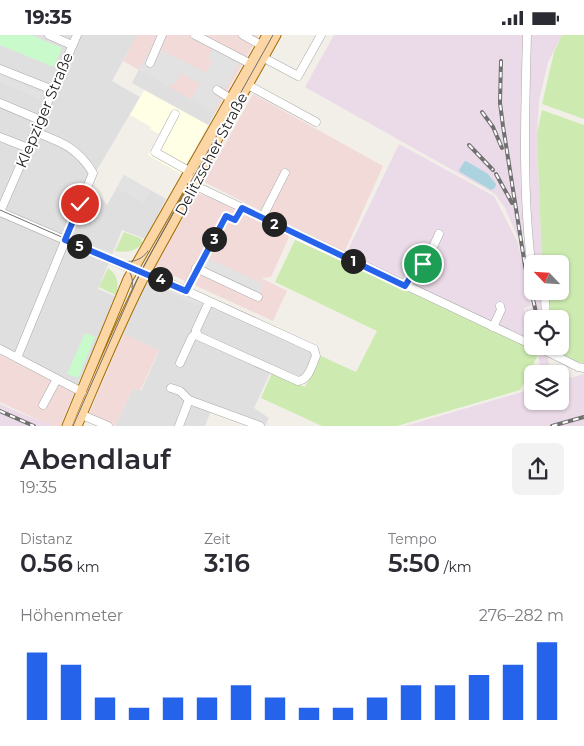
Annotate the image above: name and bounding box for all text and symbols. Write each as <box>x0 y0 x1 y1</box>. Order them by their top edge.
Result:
text: 19:35 <box>25 6 72 29</box>
street label: Klepziger Straße <box>11 49 77 171</box>
street label: Delitzscher Straße <box>171 89 251 219</box>
pin <box>59 183 101 225</box>
icon: check <box>66 190 94 218</box>
pin: 2 <box>262 211 286 237</box>
text: 2 <box>270 215 279 233</box>
pin: 3 <box>202 227 226 251</box>
text: 3 <box>210 230 219 248</box>
pin: 5 <box>66 233 92 259</box>
text: 5 <box>75 237 84 255</box>
pin <box>402 243 444 285</box>
pin: 1 <box>340 249 366 273</box>
icon: arrive <box>409 250 437 278</box>
text: 1 <box>351 252 356 270</box>
north arrow <box>524 255 569 300</box>
map controls <box>524 255 569 410</box>
pin: 4 <box>148 267 172 291</box>
text: 4 <box>156 270 165 288</box>
button: locate <box>524 310 569 355</box>
button: layers <box>524 365 569 410</box>
text: Abendlauf <box>20 442 171 476</box>
button: share <box>512 443 564 495</box>
text: 19:35 <box>20 478 57 497</box>
text: Distanz <box>20 530 72 548</box>
text: Zeit <box>204 530 231 548</box>
text: Tempo <box>388 530 437 548</box>
text: 0.56 <box>20 548 73 578</box>
text: 3:16 <box>204 548 250 578</box>
text: 5:50 <box>388 548 440 578</box>
text: km <box>73 558 100 576</box>
text: /km <box>440 558 472 576</box>
text: Höhenmeter <box>20 606 123 625</box>
text: 276–282 m <box>479 606 564 625</box>

